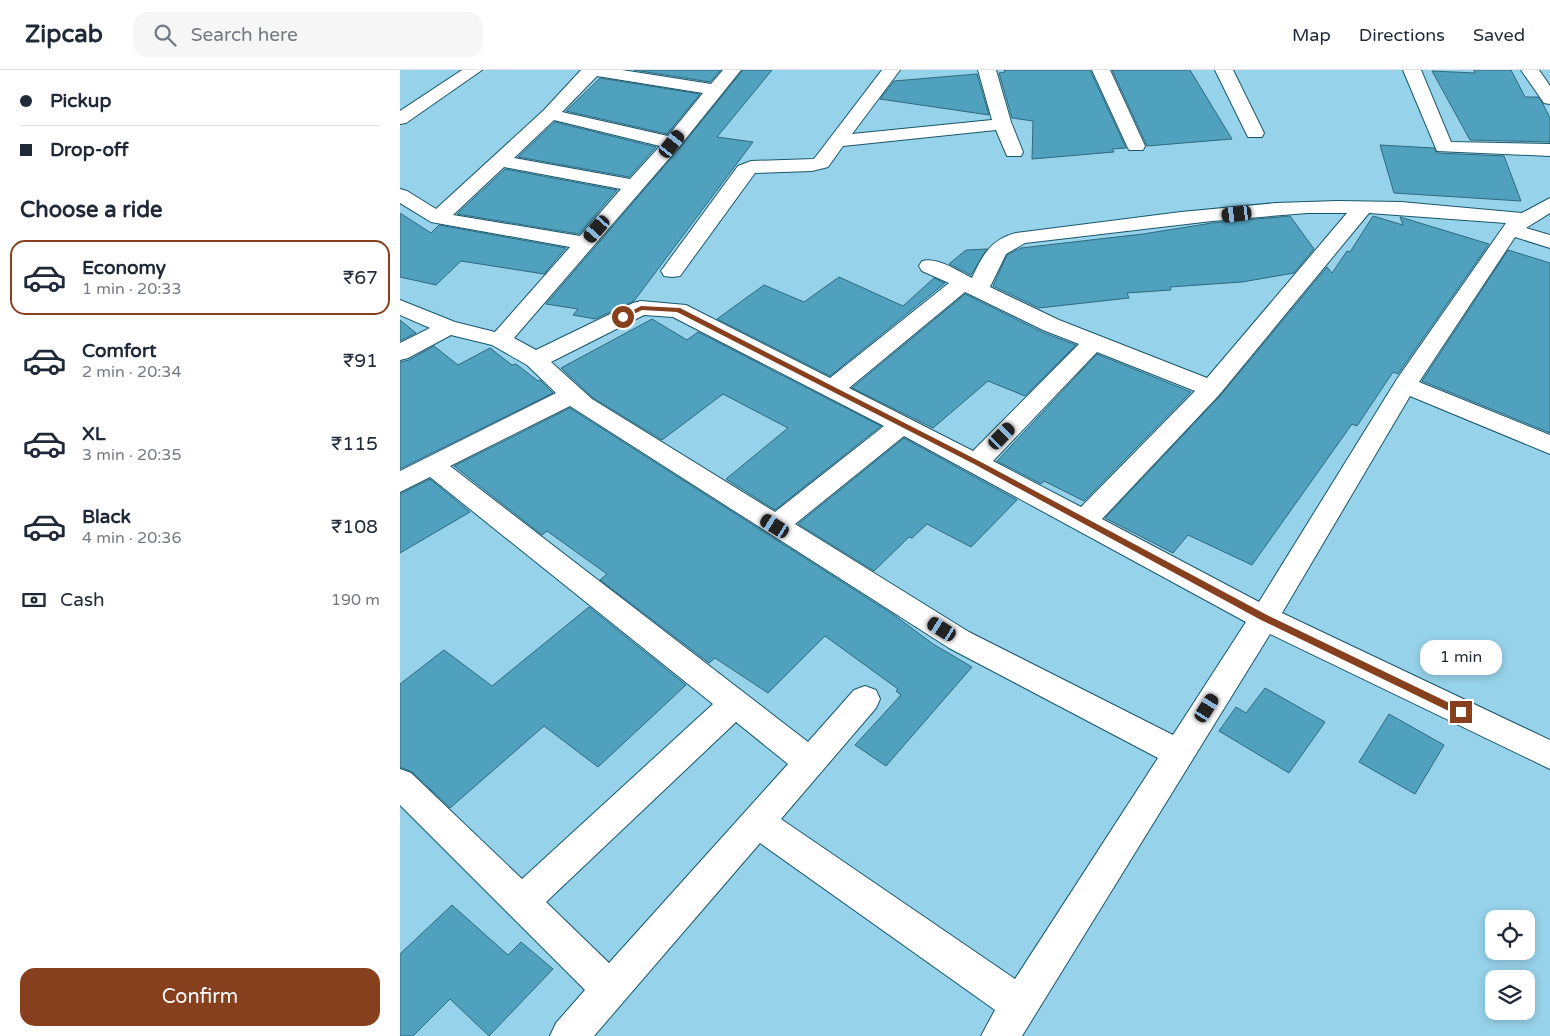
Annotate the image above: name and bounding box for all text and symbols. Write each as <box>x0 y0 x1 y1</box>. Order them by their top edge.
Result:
search box <box>133 12 483 57</box>
text: Zipcab <box>25 20 103 49</box>
icon: search <box>151 21 179 49</box>
text: Search here <box>191 24 298 46</box>
text: Map <box>1292 24 1331 46</box>
text: Directions <box>1359 24 1445 46</box>
text: Saved <box>1473 24 1525 46</box>
text: Pickup <box>50 90 111 112</box>
car <box>656 128 687 160</box>
text: Drop-off <box>50 139 129 161</box>
text: Choose a ride <box>20 197 163 223</box>
car <box>1221 205 1252 223</box>
car <box>581 213 612 245</box>
icon: car <box>22 255 67 300</box>
text: Economy <box>82 257 166 279</box>
text: ₹67 <box>343 267 378 289</box>
text: 1 min · 20:33 <box>82 279 181 299</box>
route start <box>612 306 634 328</box>
icon: car <box>22 338 67 383</box>
text: Comfort <box>82 340 156 362</box>
text: ₹91 <box>343 350 378 372</box>
text: 2 min · 20:34 <box>82 362 181 382</box>
car <box>986 420 1017 452</box>
icon: car <box>22 421 67 466</box>
text: XL <box>82 423 106 445</box>
text: ₹115 <box>331 433 378 455</box>
text: 3 min · 20:35 <box>82 445 181 465</box>
icon: car <box>22 504 67 549</box>
text: Black <box>82 506 131 528</box>
car <box>758 512 791 540</box>
text: ₹108 <box>331 516 378 538</box>
text: 4 min · 20:36 <box>82 528 181 548</box>
icon: cash <box>20 586 48 614</box>
text: Cash <box>60 589 105 611</box>
text: 190 m <box>331 590 380 610</box>
car <box>925 615 958 643</box>
callout: 1 min <box>1420 640 1502 674</box>
text: 1 min <box>1440 647 1482 667</box>
car <box>1192 691 1221 725</box>
route end <box>1450 701 1472 723</box>
map controls <box>1485 910 1535 1020</box>
button: locate <box>1485 910 1535 960</box>
button: Confirm <box>20 968 380 1026</box>
button: layers <box>1485 970 1535 1020</box>

